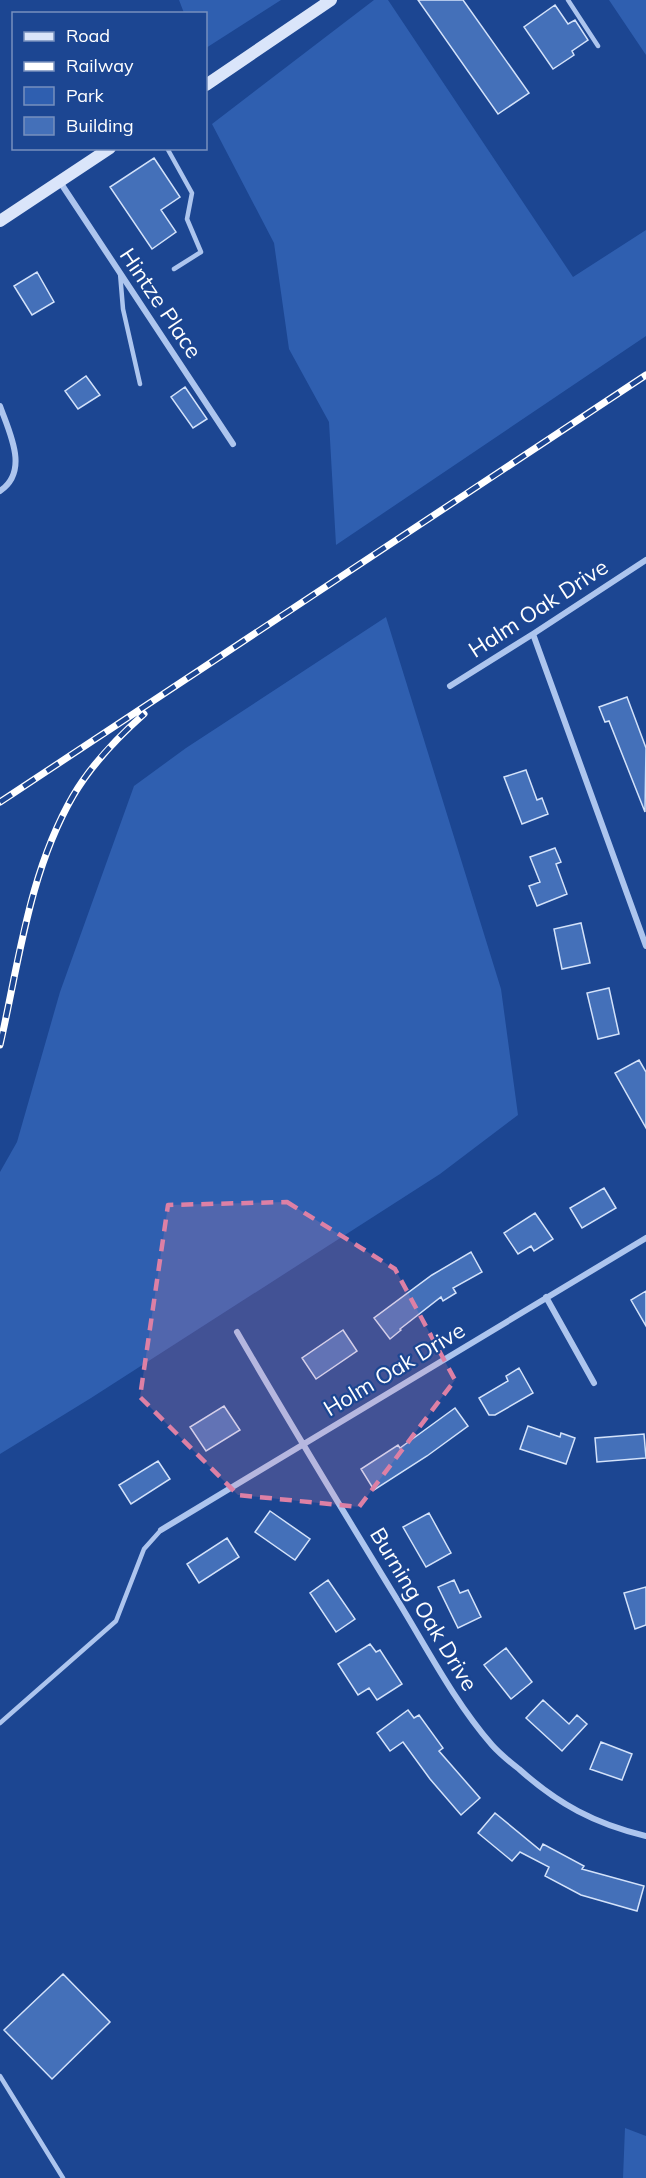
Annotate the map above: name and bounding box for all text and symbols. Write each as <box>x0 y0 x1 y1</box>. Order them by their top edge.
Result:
legend <box>12 12 207 150</box>
text: Road <box>66 24 110 47</box>
text: Railway <box>66 54 134 77</box>
text: Park <box>66 84 105 107</box>
text: Building <box>66 114 134 137</box>
street label: Hintze Place <box>114 243 208 363</box>
street label: Halm Oak Drive <box>463 552 613 664</box>
street label: Holm Oak Drive <box>318 1316 470 1422</box>
street label: Burning Oak Drive <box>364 1522 484 1696</box>

